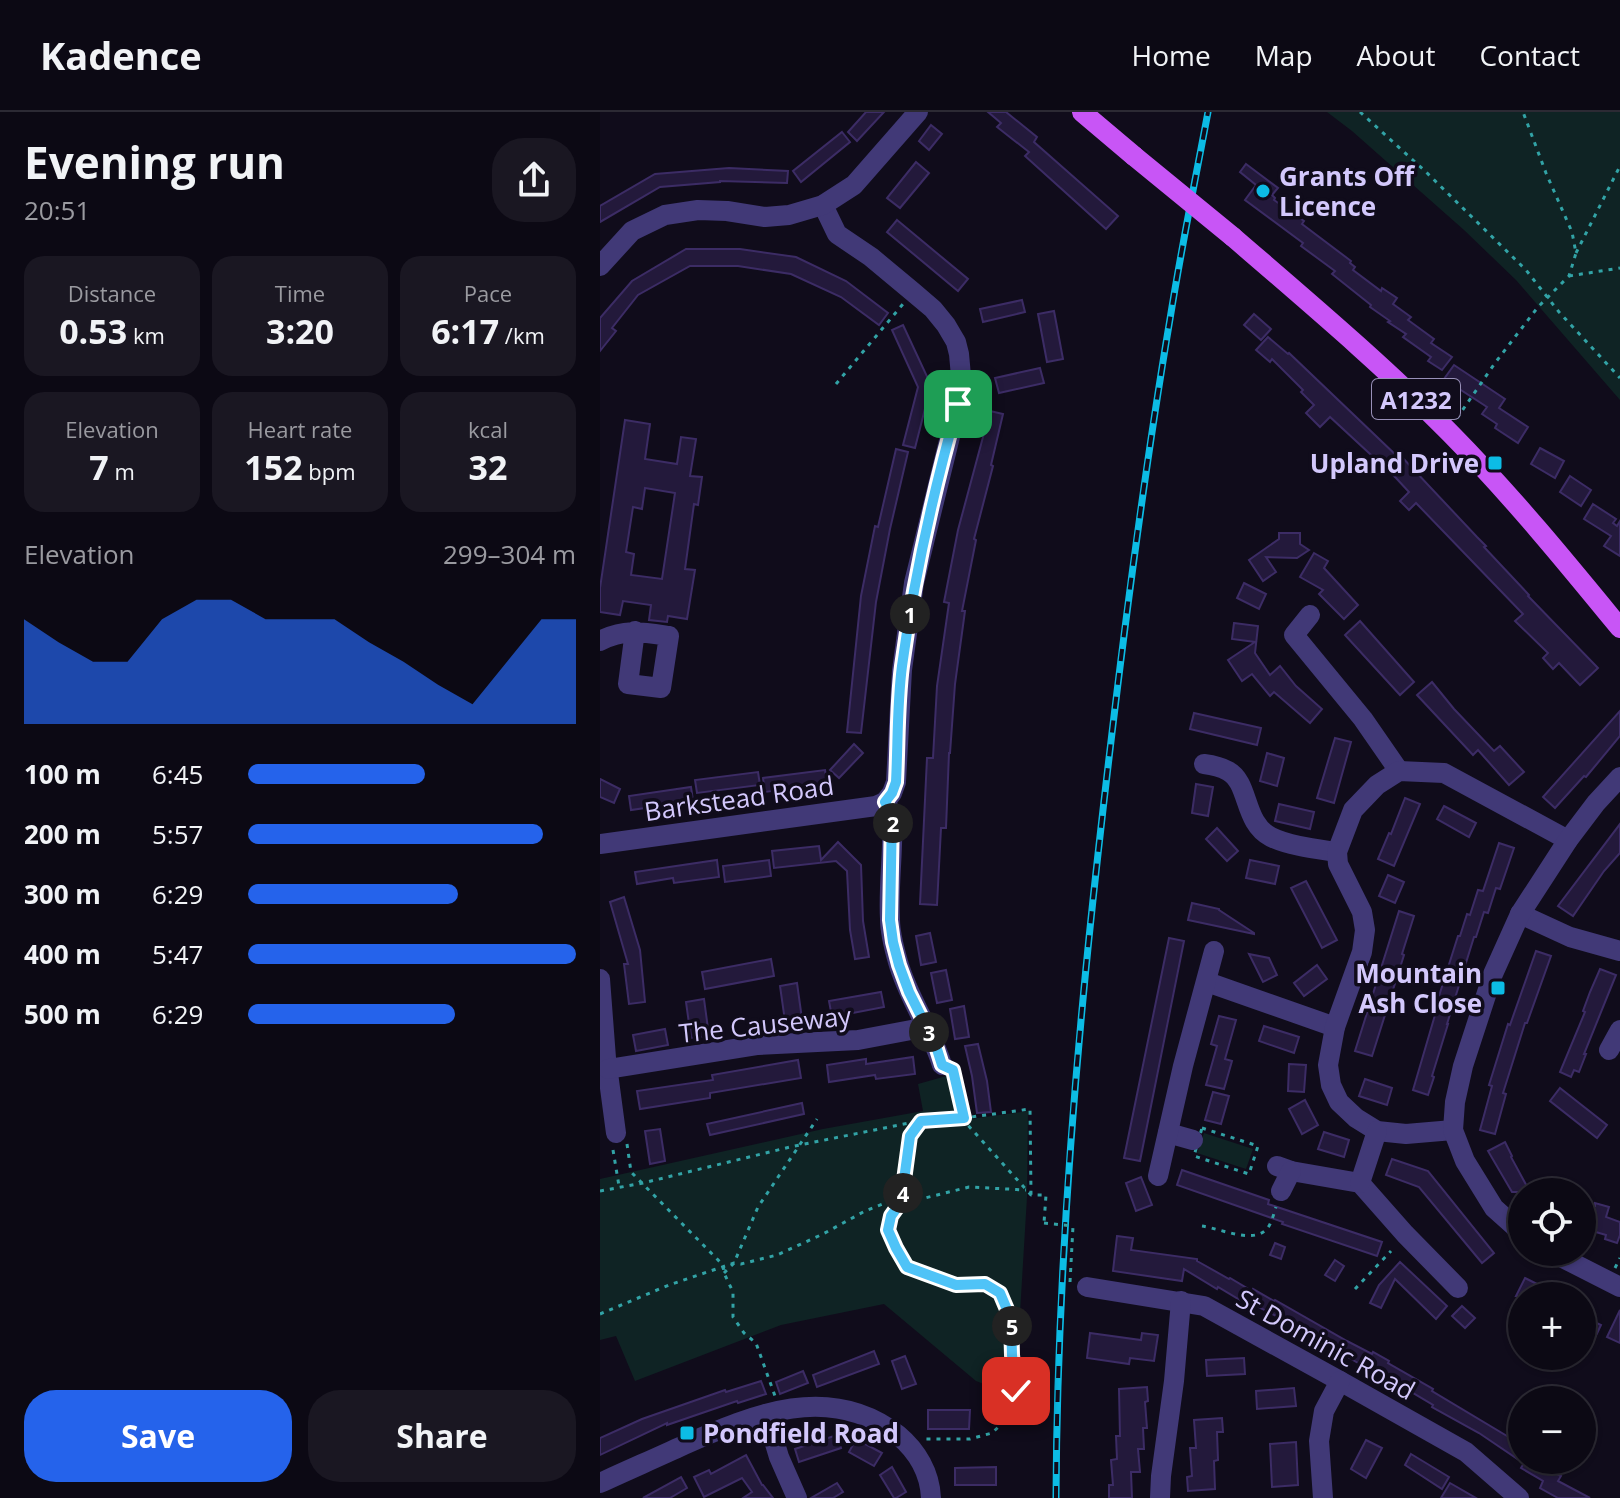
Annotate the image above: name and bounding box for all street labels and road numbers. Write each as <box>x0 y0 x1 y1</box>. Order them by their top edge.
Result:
road number: A1232 <box>1372 379 1460 419</box>
street label: Barkstead Road <box>642 767 836 829</box>
street label: The Causeway <box>677 997 854 1051</box>
street label: St Dominic Road <box>1230 1280 1422 1408</box>

